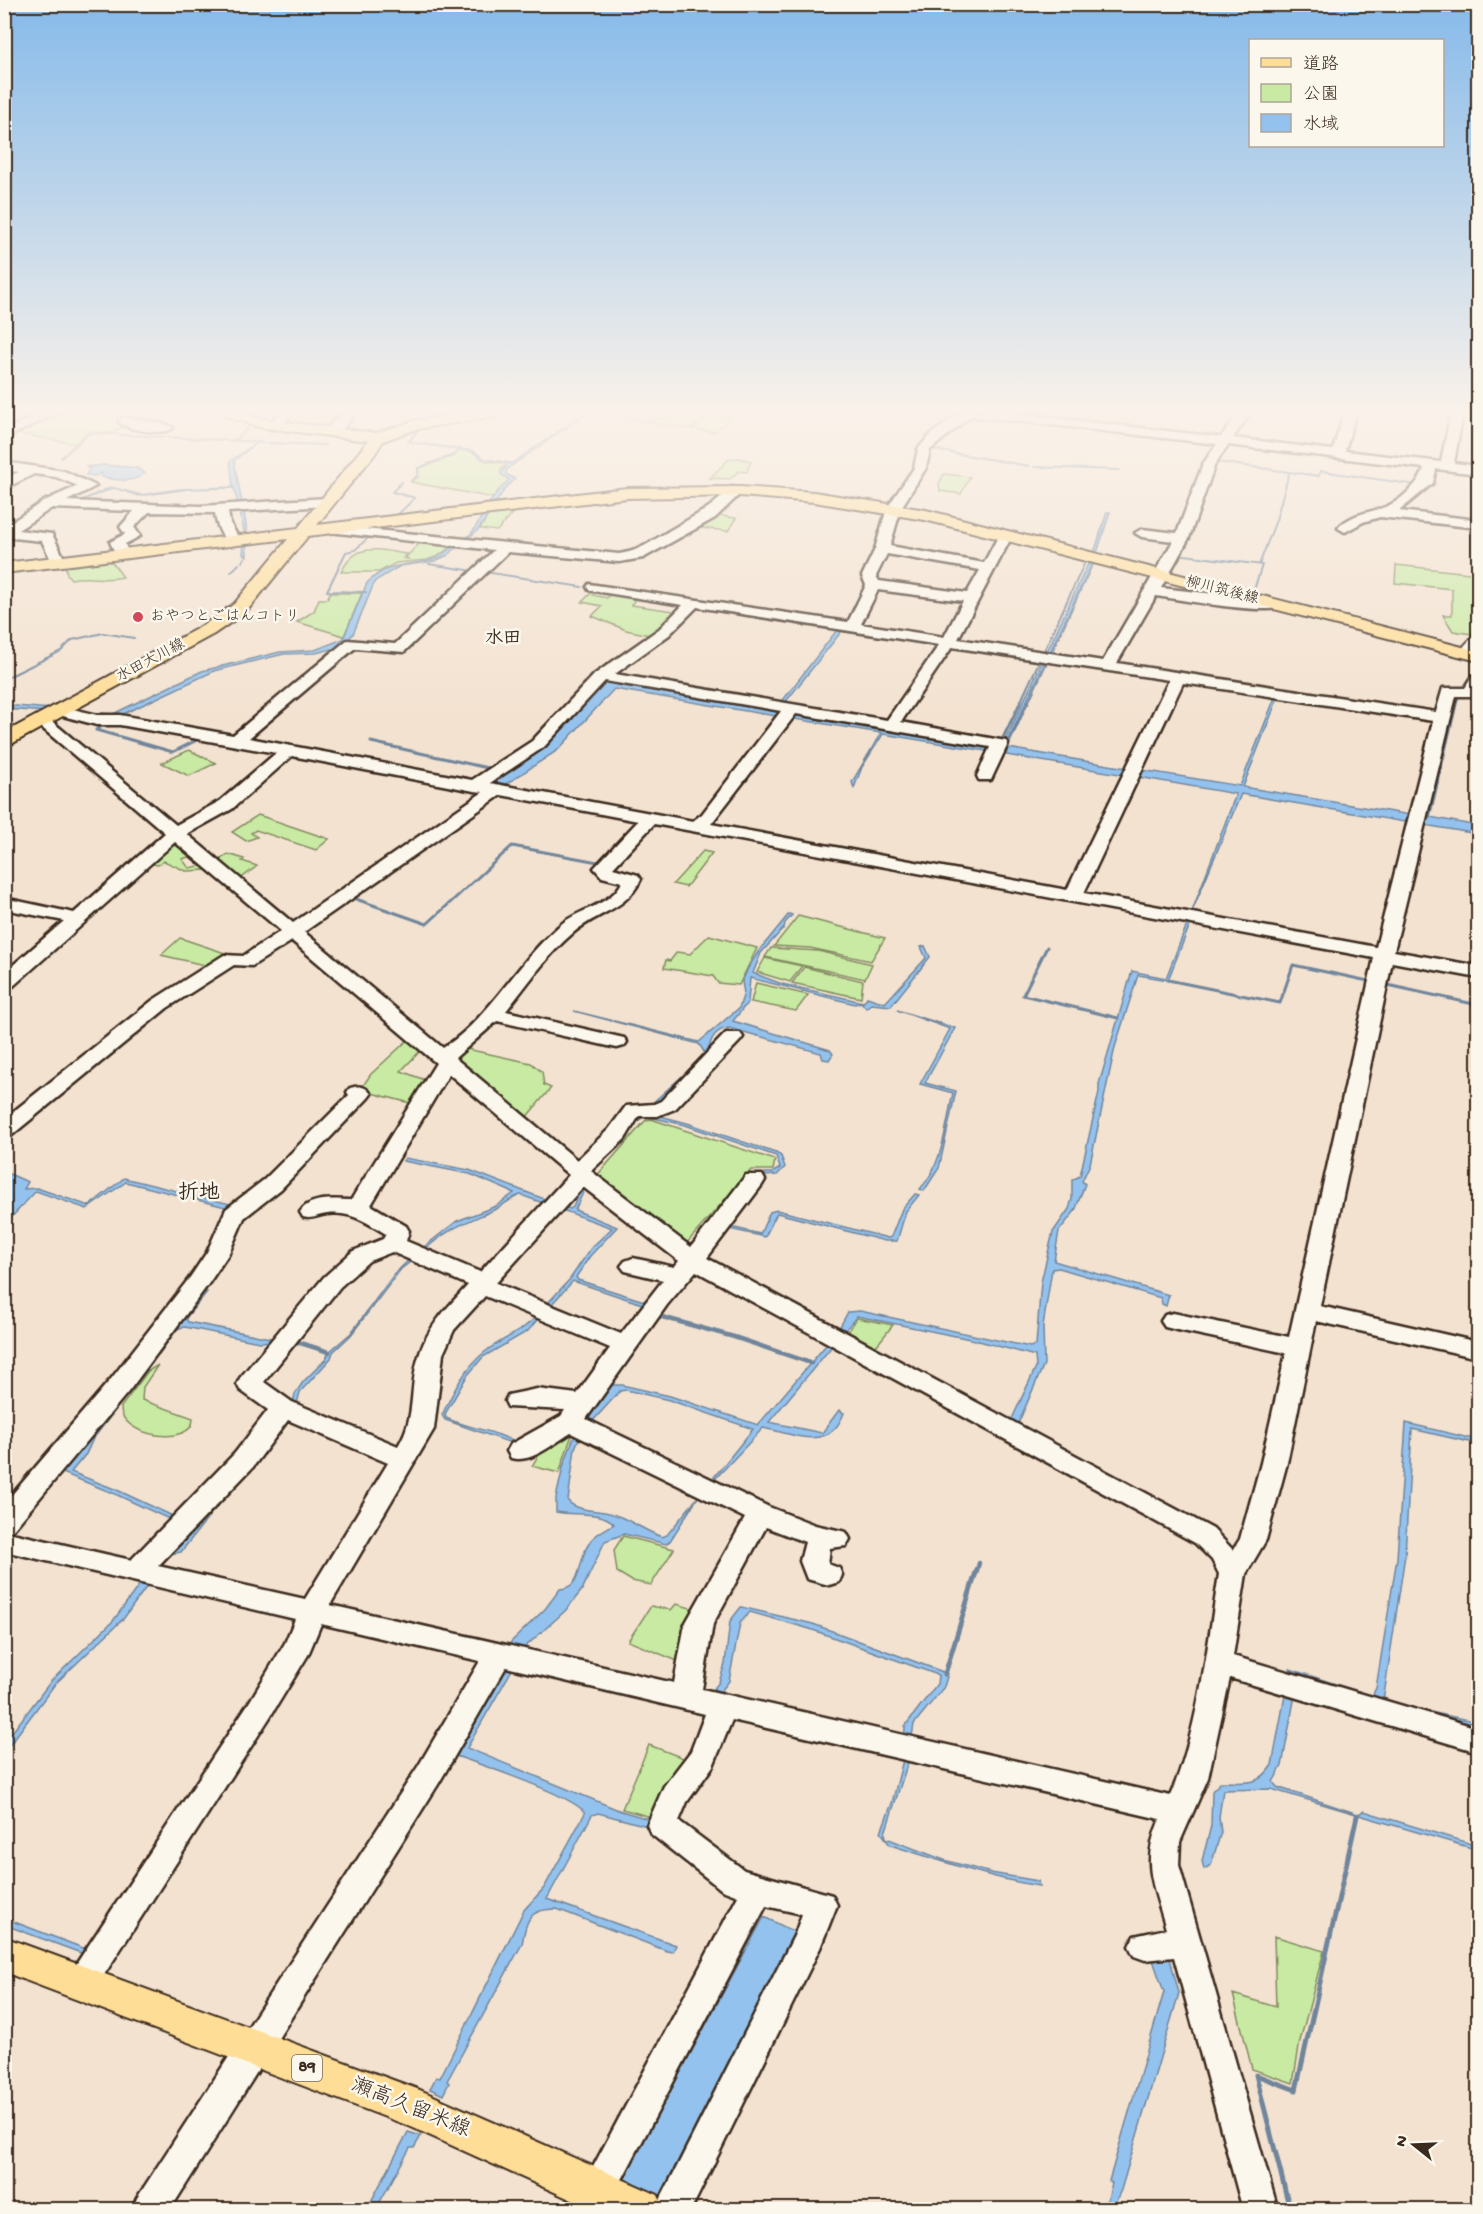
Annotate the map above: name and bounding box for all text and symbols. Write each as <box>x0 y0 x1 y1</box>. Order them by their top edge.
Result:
legend <box>1249 39 1444 147</box>
text: 道路 <box>1303 54 1339 76</box>
text: 公園 <box>1303 85 1339 106</box>
text: 水域 <box>1303 114 1339 136</box>
street label: 柳川筑後線 <box>1183 572 1261 609</box>
place label: おやつとごはんコトリ <box>150 608 300 626</box>
marker: おやつとごはんコトリ <box>131 610 145 624</box>
district label: 水田 <box>485 628 521 650</box>
street label: 水田大川線 <box>113 635 188 687</box>
district label: 折地 <box>178 1181 220 1207</box>
road number: 89 <box>292 2055 322 2081</box>
street label: 瀬高久留米線 <box>347 2072 474 2144</box>
north arrow <box>1384 2115 1444 2175</box>
text: N <box>1392 2133 1414 2149</box>

